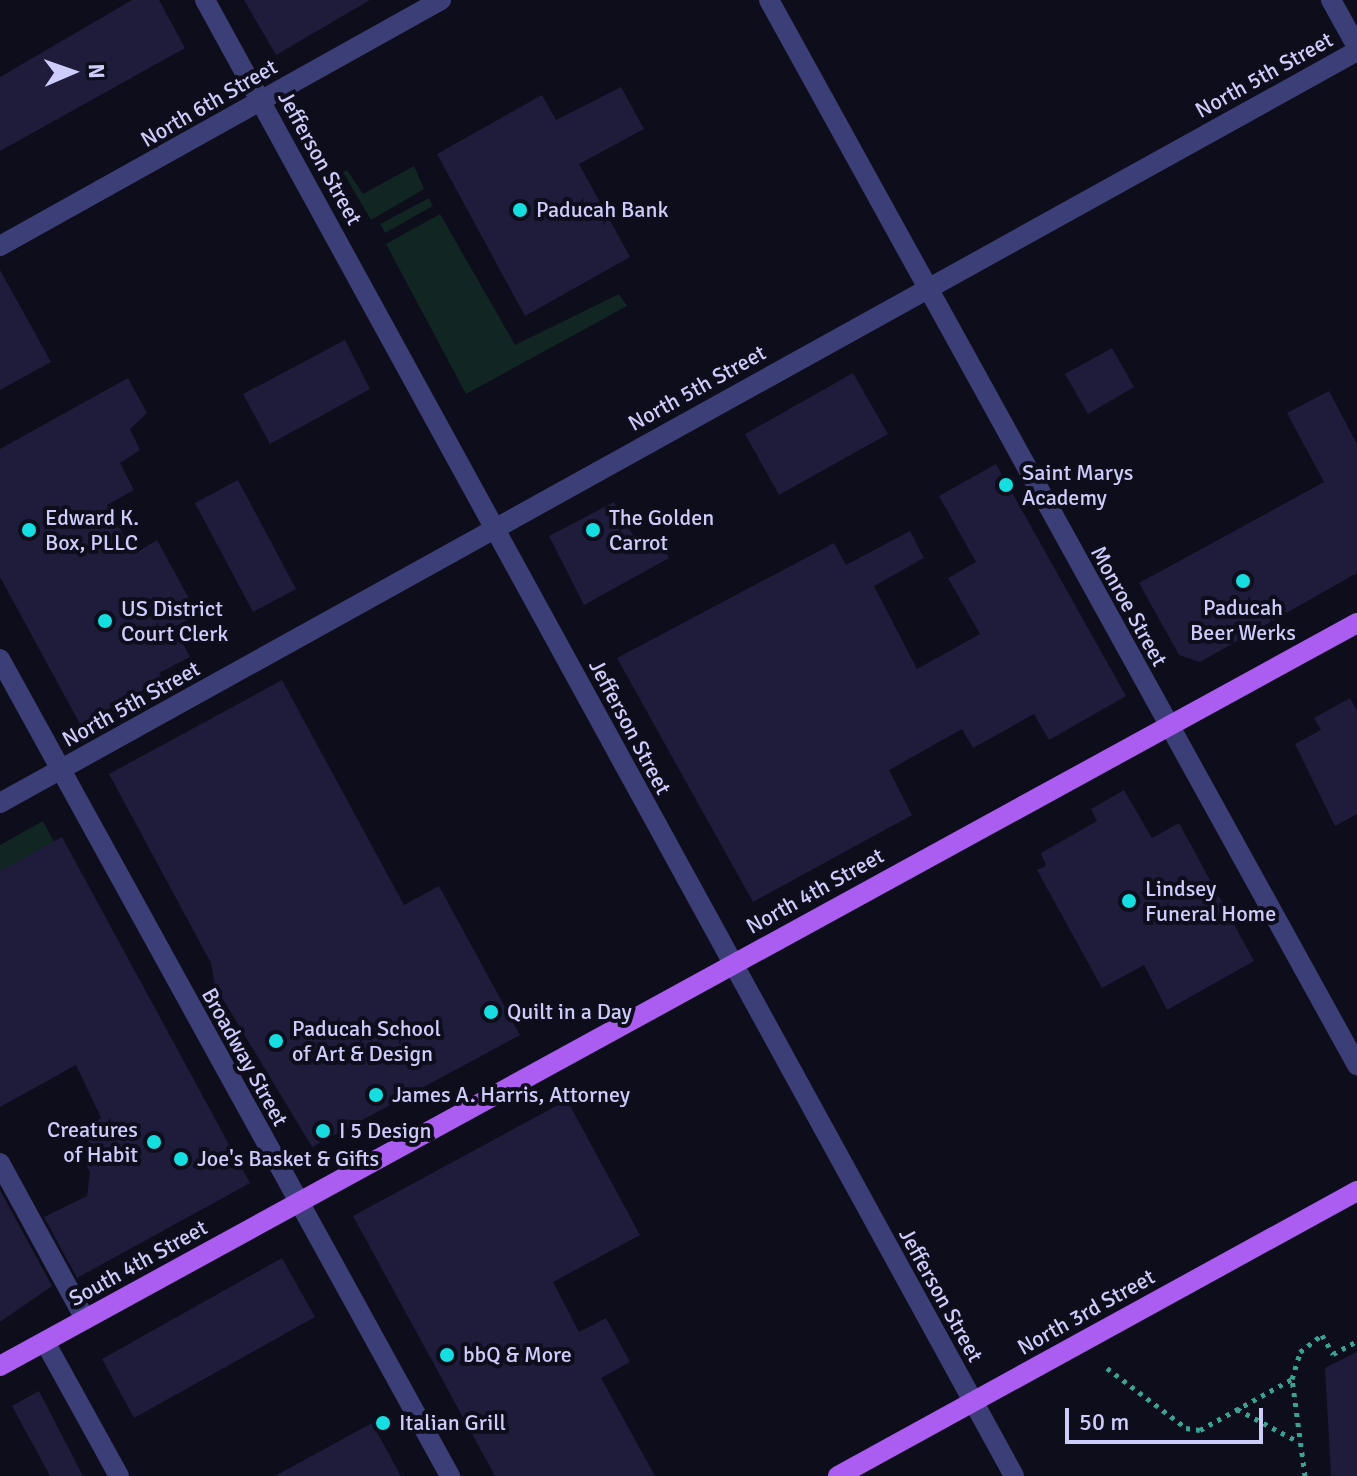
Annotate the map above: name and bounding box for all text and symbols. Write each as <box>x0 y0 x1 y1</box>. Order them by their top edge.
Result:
street label: North 5th Street <box>1191 26 1337 124</box>
north arrow <box>32 32 112 112</box>
street label: North 6th Street <box>136 53 282 153</box>
text: N <box>83 63 110 79</box>
street label: Jefferson Street <box>272 86 368 230</box>
place label: Paducah Bank <box>536 197 669 223</box>
marker: Paducah Bank <box>511 201 529 219</box>
street label: North 5th Street <box>624 339 770 437</box>
place label: Saint Marys Academy <box>1022 459 1133 510</box>
marker: Saint Marys Academy <box>997 476 1015 494</box>
place label: Edward K. Box, PLLC <box>45 504 139 556</box>
place label: The Golden Carrot <box>609 504 714 556</box>
marker: Edward K. Box, PLLC <box>20 521 38 539</box>
marker: The Golden Carrot <box>584 521 602 539</box>
street label: Monroe Street <box>1085 541 1173 671</box>
marker: Paducah Beer Werks <box>1234 572 1252 590</box>
place label: Paducah Beer Werks <box>1190 594 1296 646</box>
place label: US District Court Clerk <box>121 595 228 646</box>
marker: US District Court Clerk <box>96 612 114 630</box>
street label: North 5th Street <box>58 655 204 753</box>
street label: Jefferson Street <box>583 655 677 799</box>
street label: North 4th Street <box>742 842 888 940</box>
place label: Lindsey Funeral Home <box>1145 875 1276 926</box>
marker: Lindsey Funeral Home <box>1120 892 1138 910</box>
street label: Broadway Street <box>196 983 294 1131</box>
place label: Quilt in a Day <box>507 999 632 1025</box>
marker: Quilt in a Day <box>482 1003 500 1021</box>
place label: Paducah School of Art & Design <box>292 1015 441 1066</box>
marker: Paducah School of Art & Design <box>267 1032 285 1050</box>
place label: James A. Harris, Attorney <box>392 1082 630 1108</box>
marker: James A. Harris, Attorney <box>367 1086 385 1104</box>
place label: Creatures of Habit <box>47 1116 138 1168</box>
place label: I 5 Design <box>339 1118 432 1144</box>
marker: I 5 Design <box>314 1122 332 1140</box>
marker: Creatures of Habit <box>145 1133 163 1151</box>
place label: Joe's Basket & Gifts <box>197 1146 379 1172</box>
marker: Joe's Basket & Gifts <box>172 1150 190 1168</box>
street label: South 4th Street <box>64 1214 212 1312</box>
street label: Jefferson Street <box>893 1223 989 1367</box>
street label: North 3rd Street <box>1013 1263 1159 1361</box>
place label: bbQ & More <box>463 1342 572 1368</box>
marker: bbQ & More <box>438 1346 456 1364</box>
scale bar <box>1069 1392 1267 1442</box>
text: 50 m <box>1079 1407 1129 1437</box>
place label: Italian Grill <box>399 1410 506 1436</box>
marker: Italian Grill <box>374 1414 392 1432</box>

